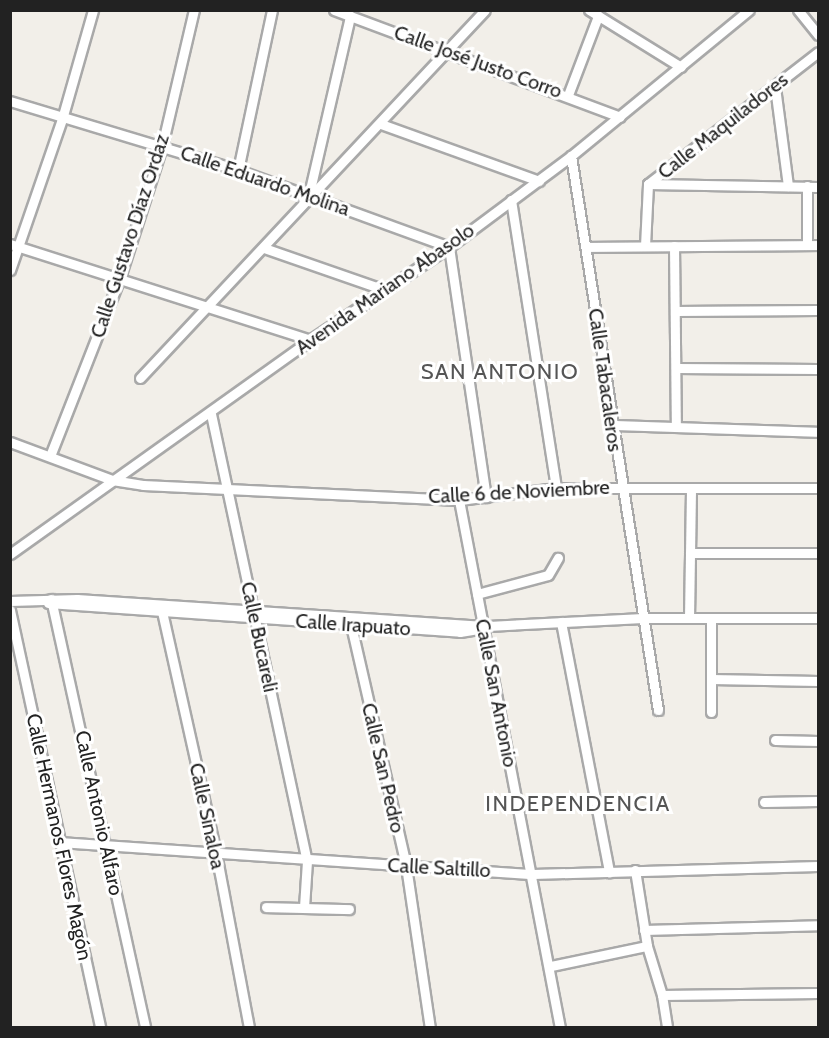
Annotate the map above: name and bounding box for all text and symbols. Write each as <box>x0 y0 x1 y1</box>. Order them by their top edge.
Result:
street label: Calle José Justo Corro <box>391 20 565 104</box>
street label: Calle Maquiladores <box>653 68 793 184</box>
street label: Calle Gustavo Díaz Ordaz <box>86 131 174 341</box>
street label: Calle Eduardo Molina <box>177 141 353 221</box>
street label: Avenida Mariano Abasolo <box>291 218 479 360</box>
street label: Calle Tabacaleros <box>583 307 627 453</box>
district label: SAN ANTONIO <box>421 359 579 385</box>
street label: Calle 6 de Noviembre <box>428 475 610 509</box>
street label: Calle Bucareli <box>236 580 282 694</box>
street label: Calle Irapuato <box>295 609 411 641</box>
street label: Calle San Antonio <box>470 617 522 769</box>
street label: Calle San Pedro <box>356 701 410 835</box>
street label: Calle Hermanos Flores Magón <box>21 711 97 963</box>
street label: Calle Antonio Alfaro <box>70 728 128 898</box>
street label: Calle Sinaloa <box>184 761 230 871</box>
district label: INDEPENDENCIA <box>485 791 671 817</box>
street label: Calle Saltillo <box>387 853 491 883</box>

